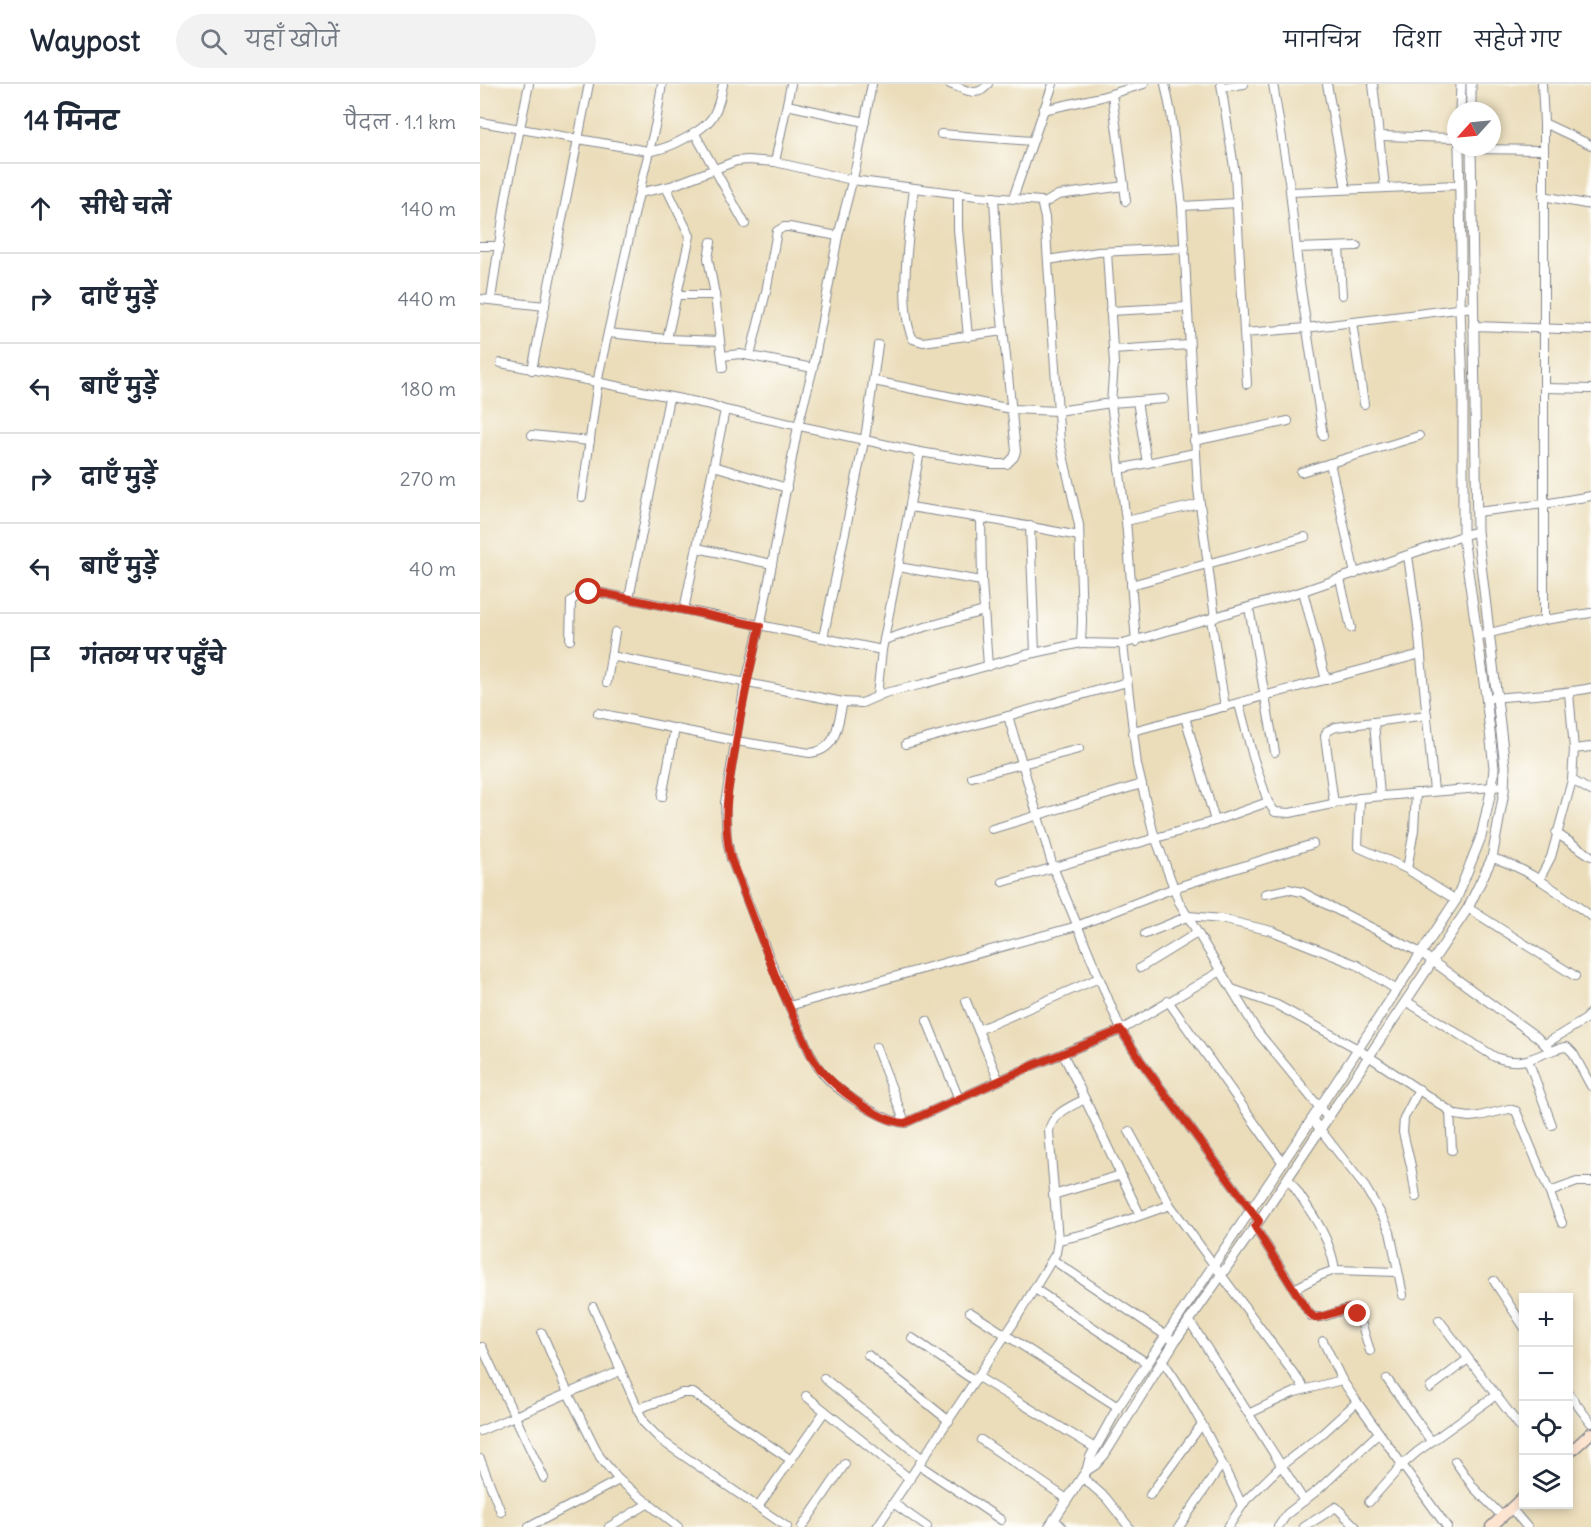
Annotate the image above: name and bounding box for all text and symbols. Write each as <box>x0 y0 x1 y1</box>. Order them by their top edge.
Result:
search box <box>176 14 596 68</box>
text: Waypost <box>30 23 140 59</box>
icon: search <box>197 25 230 58</box>
text: यहाँ खोजें <box>245 25 339 53</box>
text: मानचित्र <box>1283 26 1361 53</box>
text: दिशा <box>1394 26 1441 53</box>
text: सहेजे गए <box>1474 26 1561 53</box>
north arrow <box>1447 102 1501 156</box>
text: 14 मिनट <box>24 104 119 137</box>
text: पैदल · 1.1 km <box>344 109 456 134</box>
icon: ahead <box>24 192 57 225</box>
text: सीधे चलें <box>81 192 171 220</box>
text: 140 m <box>401 196 456 221</box>
icon: right <box>24 282 57 315</box>
text: दाएँ मुड़ें <box>81 282 157 310</box>
text: 440 m <box>397 286 456 311</box>
icon: left <box>24 372 57 405</box>
text: बाएँ मुड़ें <box>81 372 158 400</box>
text: 180 m <box>401 376 456 401</box>
icon: right <box>24 462 57 495</box>
text: दाएँ मुड़ें <box>81 462 157 490</box>
text: 270 m <box>400 466 456 491</box>
icon: left <box>24 552 57 585</box>
text: बाएँ मुड़ें <box>81 552 158 580</box>
text: 40 m <box>409 556 456 581</box>
route start <box>575 578 601 604</box>
icon: arrive <box>24 642 57 675</box>
text: गंतव्य पर पहुँचे <box>81 642 225 670</box>
map controls <box>1519 1293 1573 1509</box>
button: + <box>1519 1293 1573 1347</box>
route end <box>1344 1300 1370 1326</box>
button: − <box>1519 1347 1573 1401</box>
button: locate <box>1519 1401 1573 1455</box>
button: layers <box>1519 1455 1573 1509</box>

